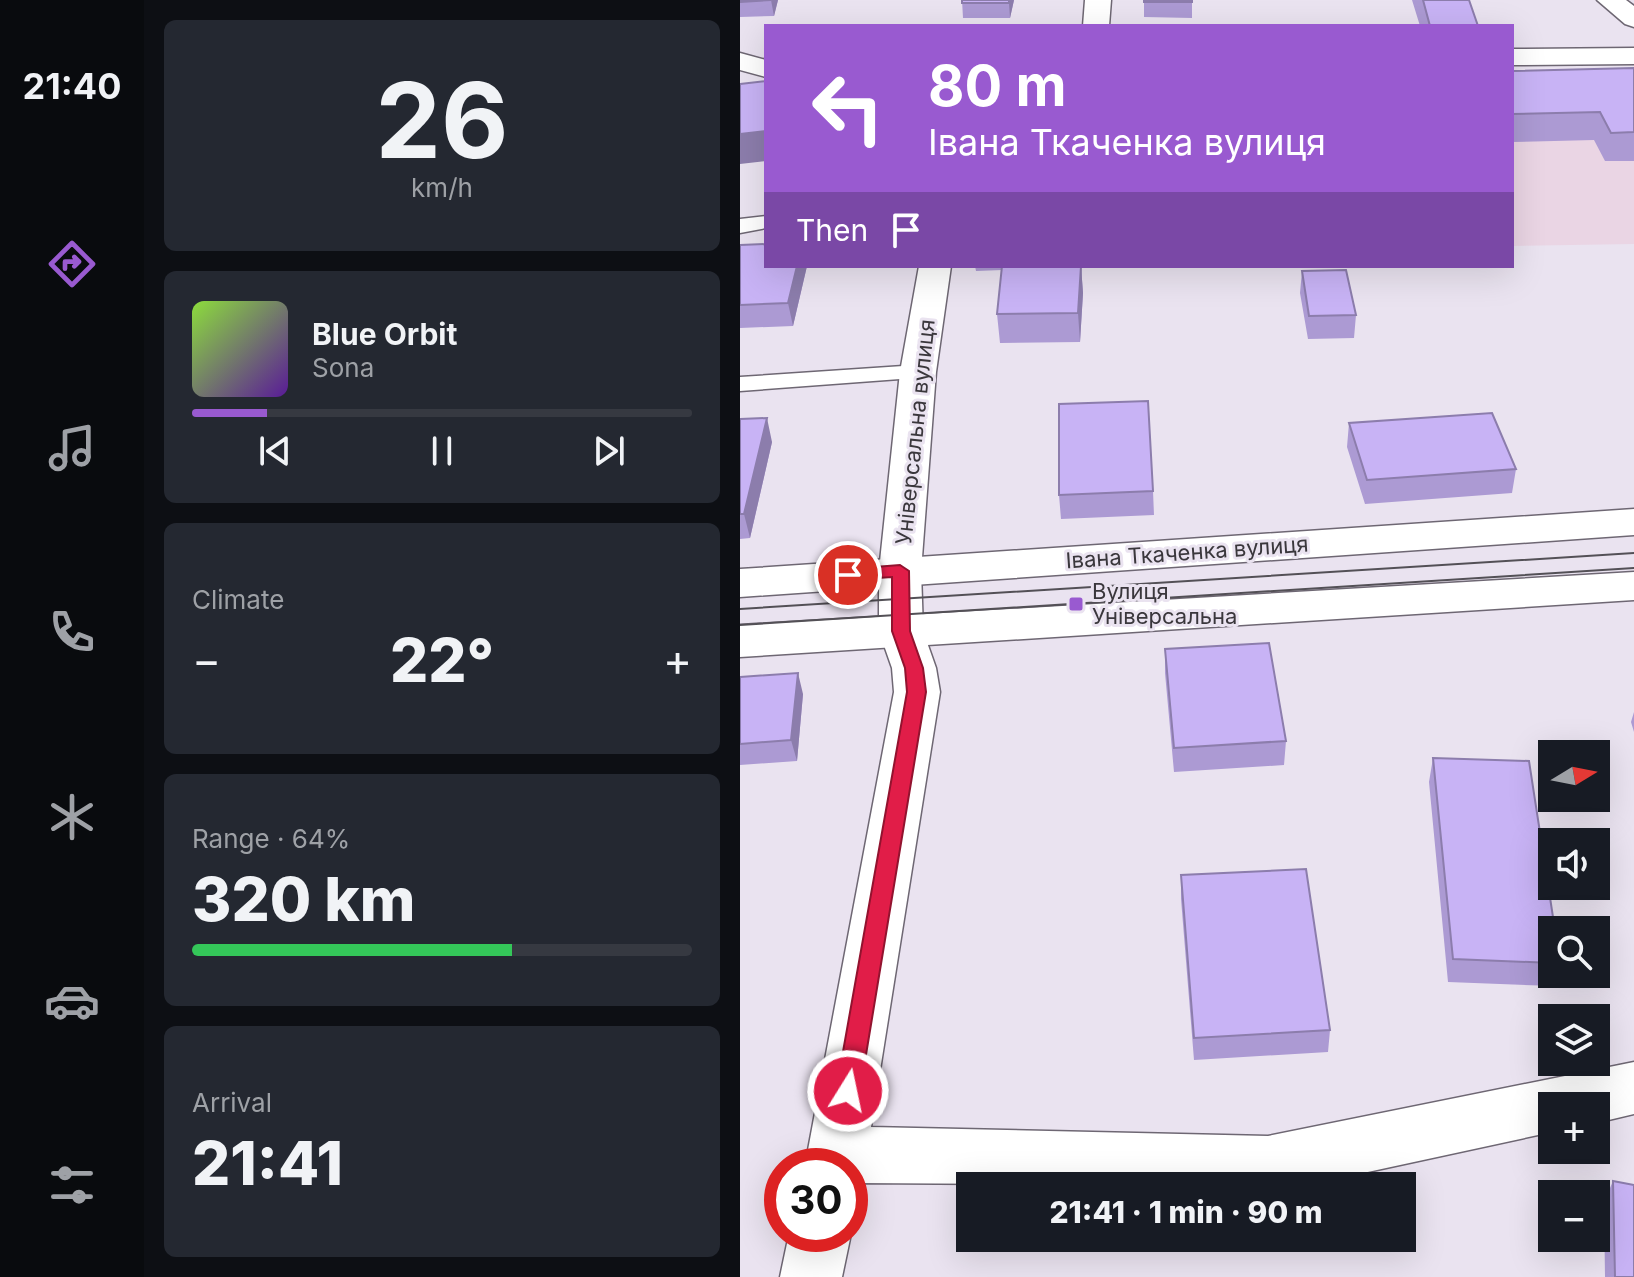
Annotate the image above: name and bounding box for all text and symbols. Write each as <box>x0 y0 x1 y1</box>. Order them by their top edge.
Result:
text: 80 m <box>928 52 1067 120</box>
icon: left <box>796 56 900 160</box>
text: 26 <box>375 57 509 183</box>
text: 21:40 <box>23 64 121 108</box>
text: Івана Ткаченка вулиця <box>928 120 1326 164</box>
text: km/h <box>411 172 473 203</box>
icon: arrive <box>884 208 928 252</box>
text: Then <box>796 212 868 248</box>
icon: directions <box>44 236 100 292</box>
text: Blue Orbit <box>312 316 457 352</box>
street label: Універсальна вулиця <box>890 318 940 546</box>
text: Sona <box>312 352 374 383</box>
icon: music <box>44 420 100 476</box>
icon: previous <box>253 429 297 473</box>
icon: pause <box>420 429 464 473</box>
icon: next <box>587 429 631 473</box>
street label: Івана Ткаченка вулиця <box>1065 531 1309 573</box>
pin <box>814 541 882 609</box>
icon: arrive <box>826 553 870 597</box>
place label: Вулиця Універсальна <box>1092 578 1237 629</box>
text: Climate <box>192 584 284 615</box>
marker: Вулиця Універсальна <box>1067 595 1085 613</box>
icon: phone <box>44 604 100 660</box>
text: 22° <box>390 624 494 696</box>
text: − <box>192 633 221 687</box>
text: + <box>663 633 692 687</box>
north arrow <box>1538 740 1610 812</box>
map controls <box>1538 740 1610 1252</box>
icon: climate <box>44 789 100 845</box>
text: Range · 64% <box>192 823 350 854</box>
button: sound <box>1538 828 1610 900</box>
text: 320 km <box>192 863 416 935</box>
button: search <box>1538 916 1610 988</box>
icon: car <box>44 973 100 1029</box>
button: layers <box>1538 1004 1610 1076</box>
position arrow <box>806 1049 890 1133</box>
text: Arrival <box>192 1087 272 1118</box>
button: + <box>1538 1092 1610 1164</box>
text: 21:41 <box>192 1127 343 1199</box>
speed limit sign: 30 <box>764 1148 868 1252</box>
icon: filters <box>44 1157 100 1213</box>
button: − <box>1538 1180 1610 1252</box>
text: 21:41 · 1 min · 90 m <box>1049 1194 1323 1230</box>

